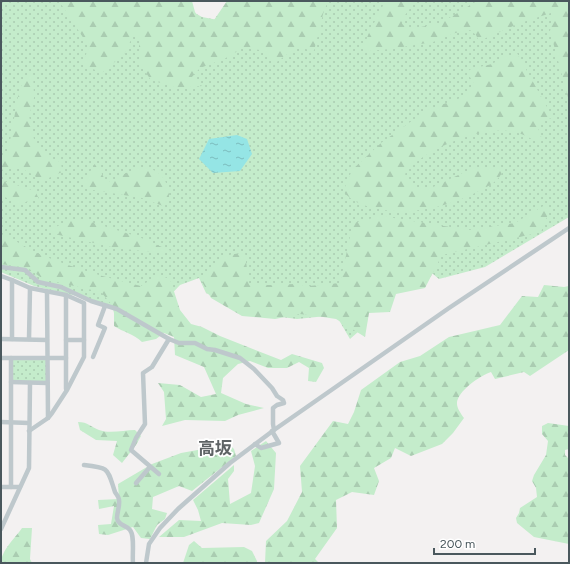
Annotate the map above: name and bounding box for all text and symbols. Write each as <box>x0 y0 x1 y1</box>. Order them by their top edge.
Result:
district label: 高坂 <box>198 438 232 458</box>
scale bar <box>434 530 535 556</box>
text: 200 m <box>440 537 475 551</box>

